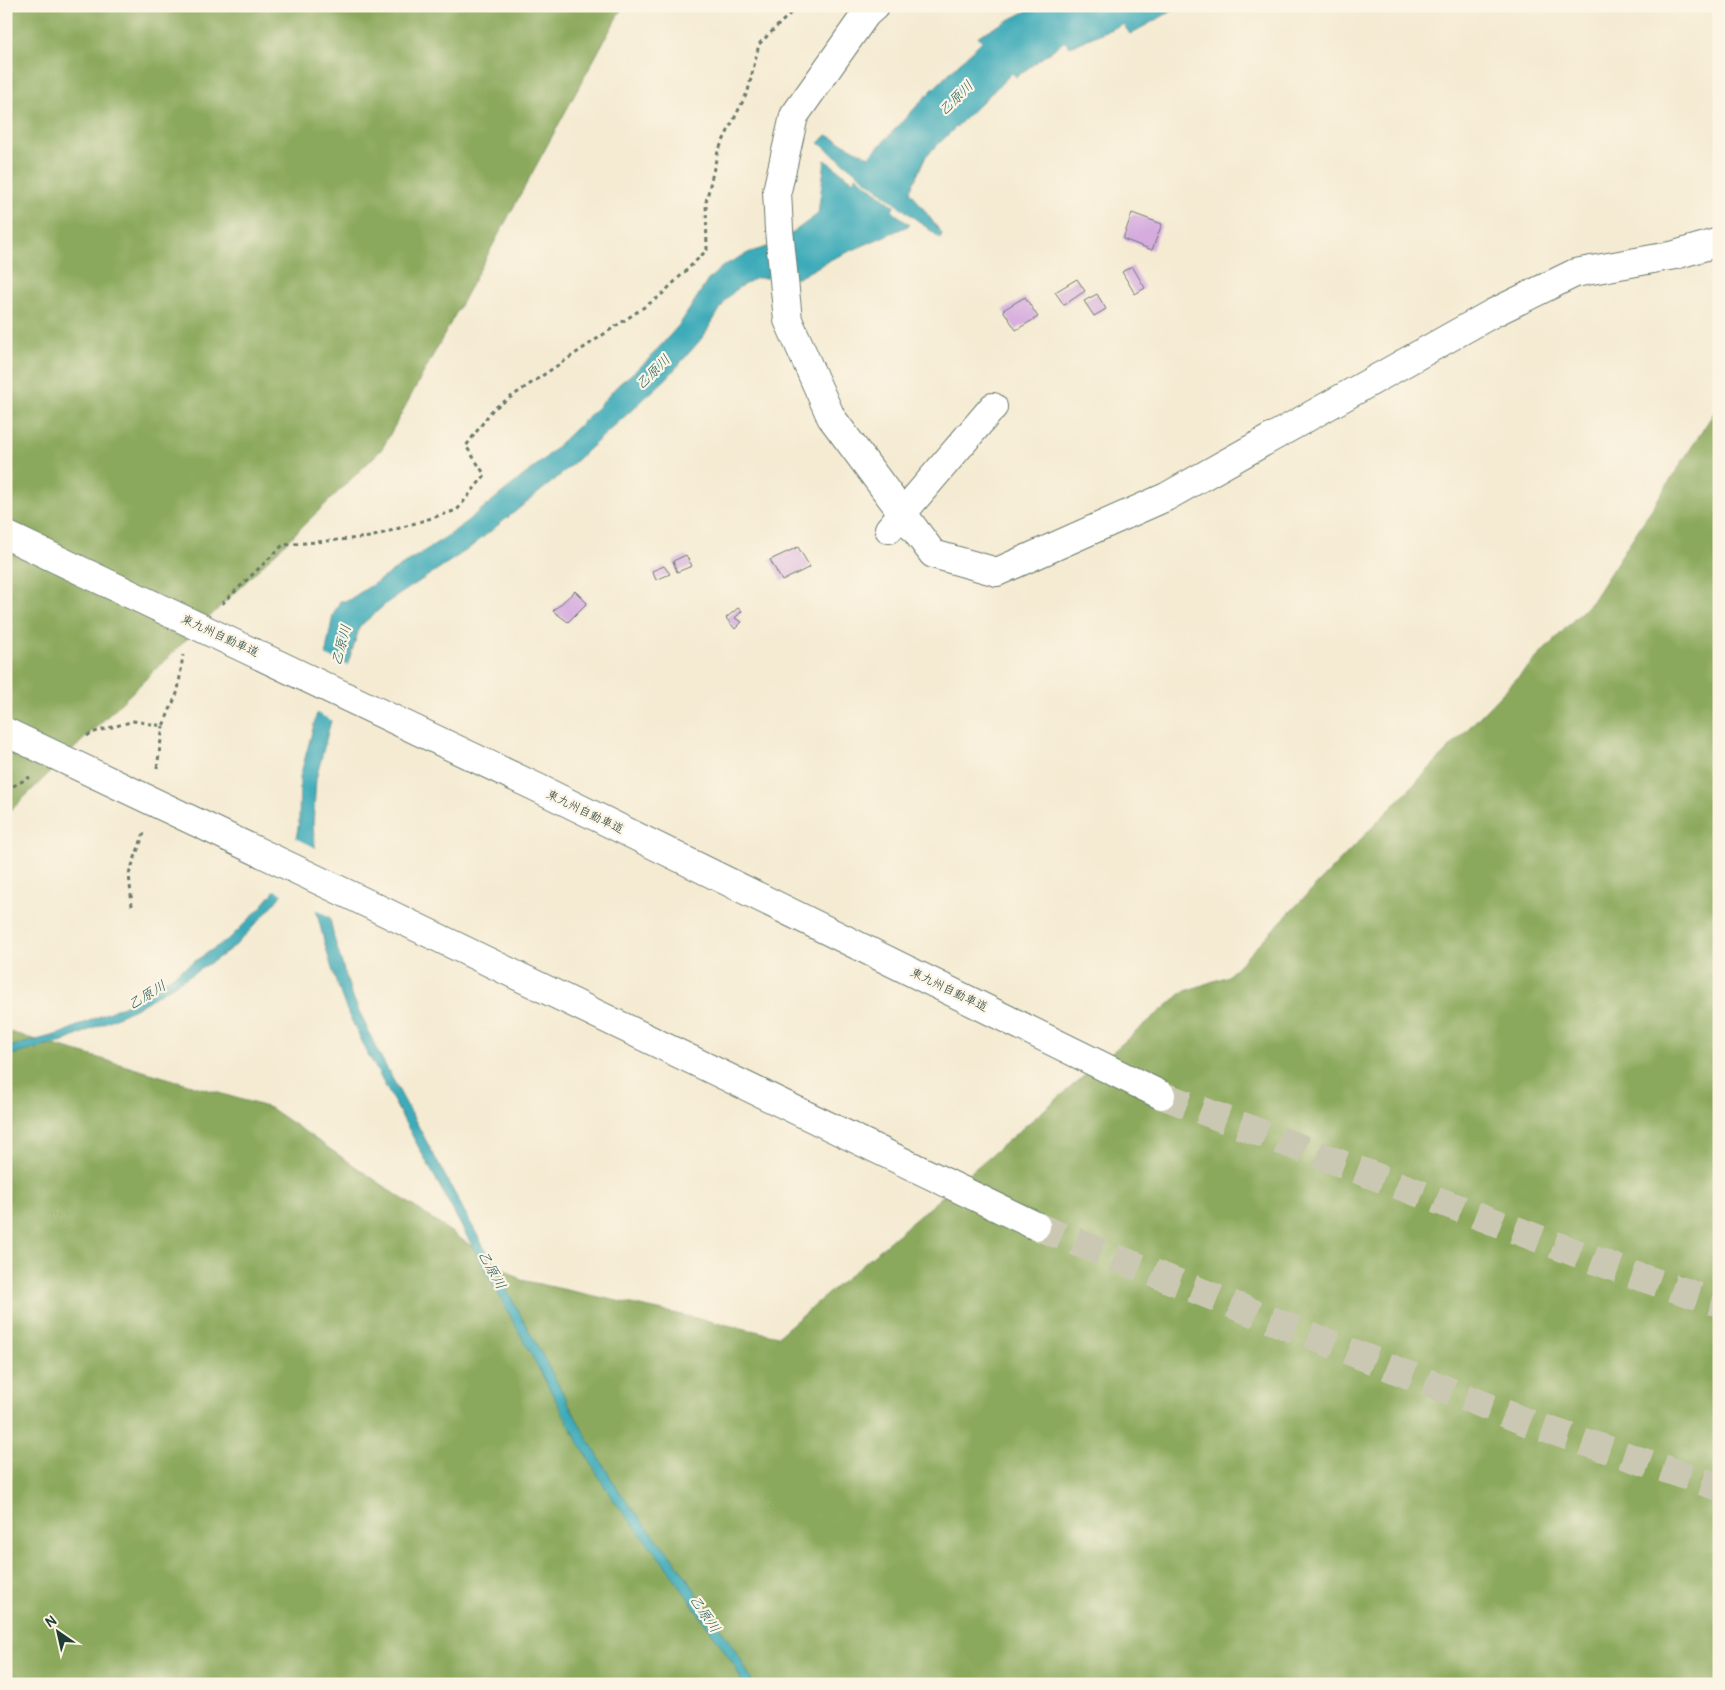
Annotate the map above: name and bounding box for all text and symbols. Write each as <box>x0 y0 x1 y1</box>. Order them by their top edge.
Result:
water label: 乙原川 <box>935 77 977 119</box>
water label: 乙原川 <box>632 351 674 393</box>
street label: 東九州自動車道 <box>179 611 261 661</box>
water label: 乙原川 <box>327 623 355 667</box>
street label: 東九州自動車道 <box>544 787 626 837</box>
street label: 東九州自動車道 <box>908 965 990 1015</box>
water label: 乙原川 <box>125 977 169 1013</box>
water label: 乙原川 <box>474 1248 510 1292</box>
water label: 乙原川 <box>686 1592 724 1636</box>
north arrow <box>32 1608 82 1658</box>
text: N <box>42 1612 60 1631</box>

